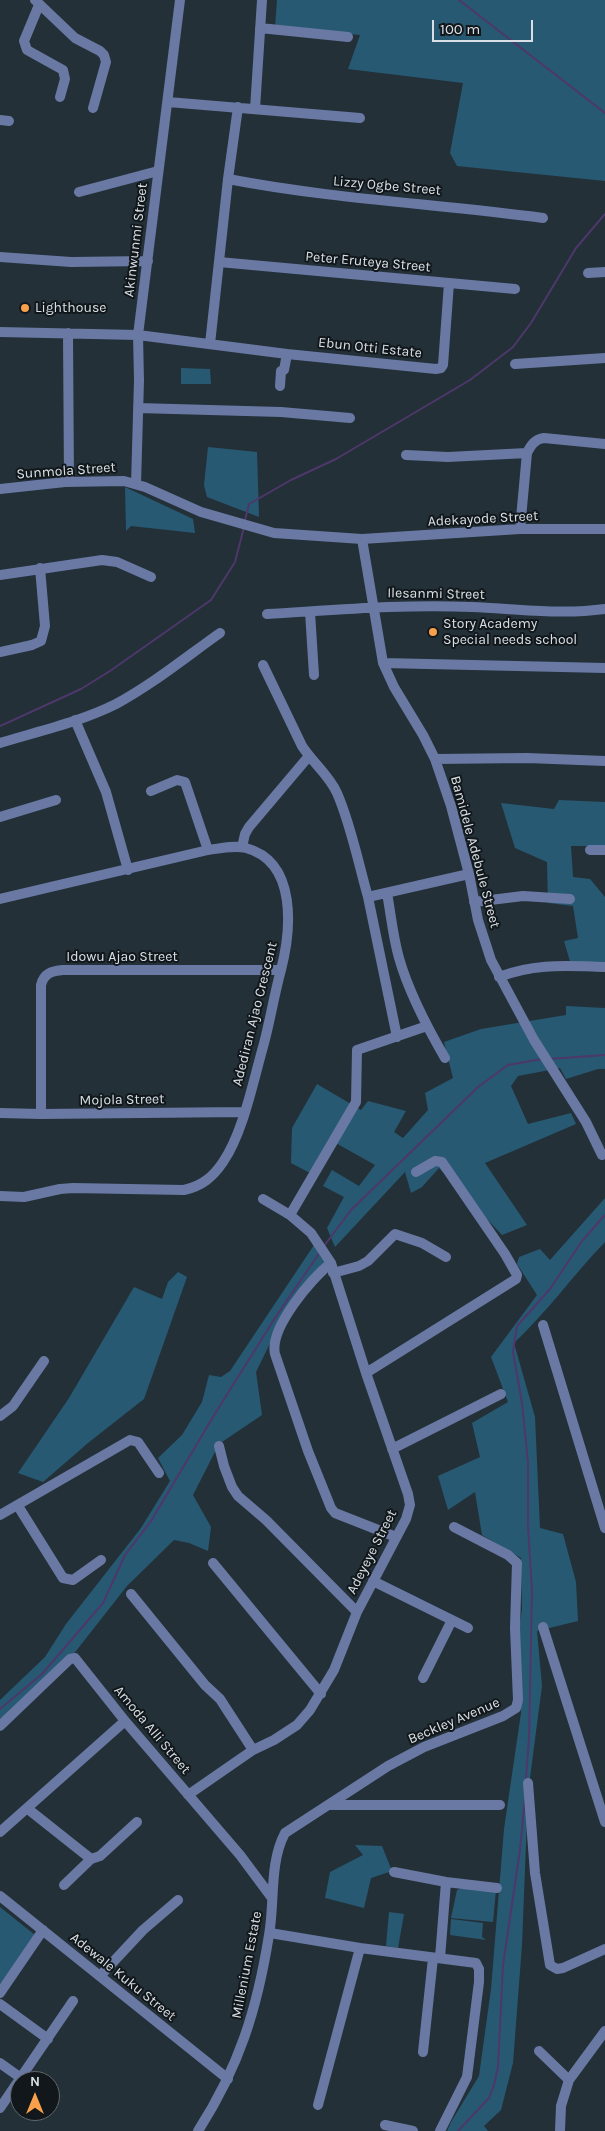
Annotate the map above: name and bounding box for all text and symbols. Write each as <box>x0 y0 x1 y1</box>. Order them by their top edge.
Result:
scale bar <box>435 10 536 42</box>
text: 100 m <box>440 20 480 38</box>
street label: Lizzy Ogbe Street <box>332 173 442 199</box>
street label: Akinwunmi Street <box>121 182 151 298</box>
street label: Peter Eruteya Street <box>305 248 431 276</box>
place label: Lighthouse <box>35 300 106 316</box>
marker: Lighthouse <box>19 302 31 314</box>
street label: Ebun Otti Estate <box>317 334 423 362</box>
street label: Sunmola Street <box>16 459 116 483</box>
street label: Adekayode Street <box>427 508 539 530</box>
street label: Ilesanmi Street <box>387 585 485 603</box>
place label: Story Academy Special needs school <box>443 616 577 648</box>
marker: Story Academy Special needs school <box>427 626 439 638</box>
street label: Bamidele Adebule Street <box>447 774 503 930</box>
street label: Adediran Ajao Crescent <box>229 940 281 1088</box>
street label: Idowu Ajao Street <box>66 949 178 965</box>
street label: Mojola Street <box>79 1091 165 1109</box>
street label: Adeyeye Street <box>343 1507 401 1597</box>
street label: Amoda Alli Street <box>110 1682 194 1778</box>
street label: Beckley Avenue <box>406 1694 502 1748</box>
street label: Millenium Estate <box>228 1910 266 2020</box>
street label: Adewale Kuku Street <box>67 1929 179 2025</box>
north arrow <box>10 2071 60 2121</box>
text: N <box>30 2073 40 2090</box>

